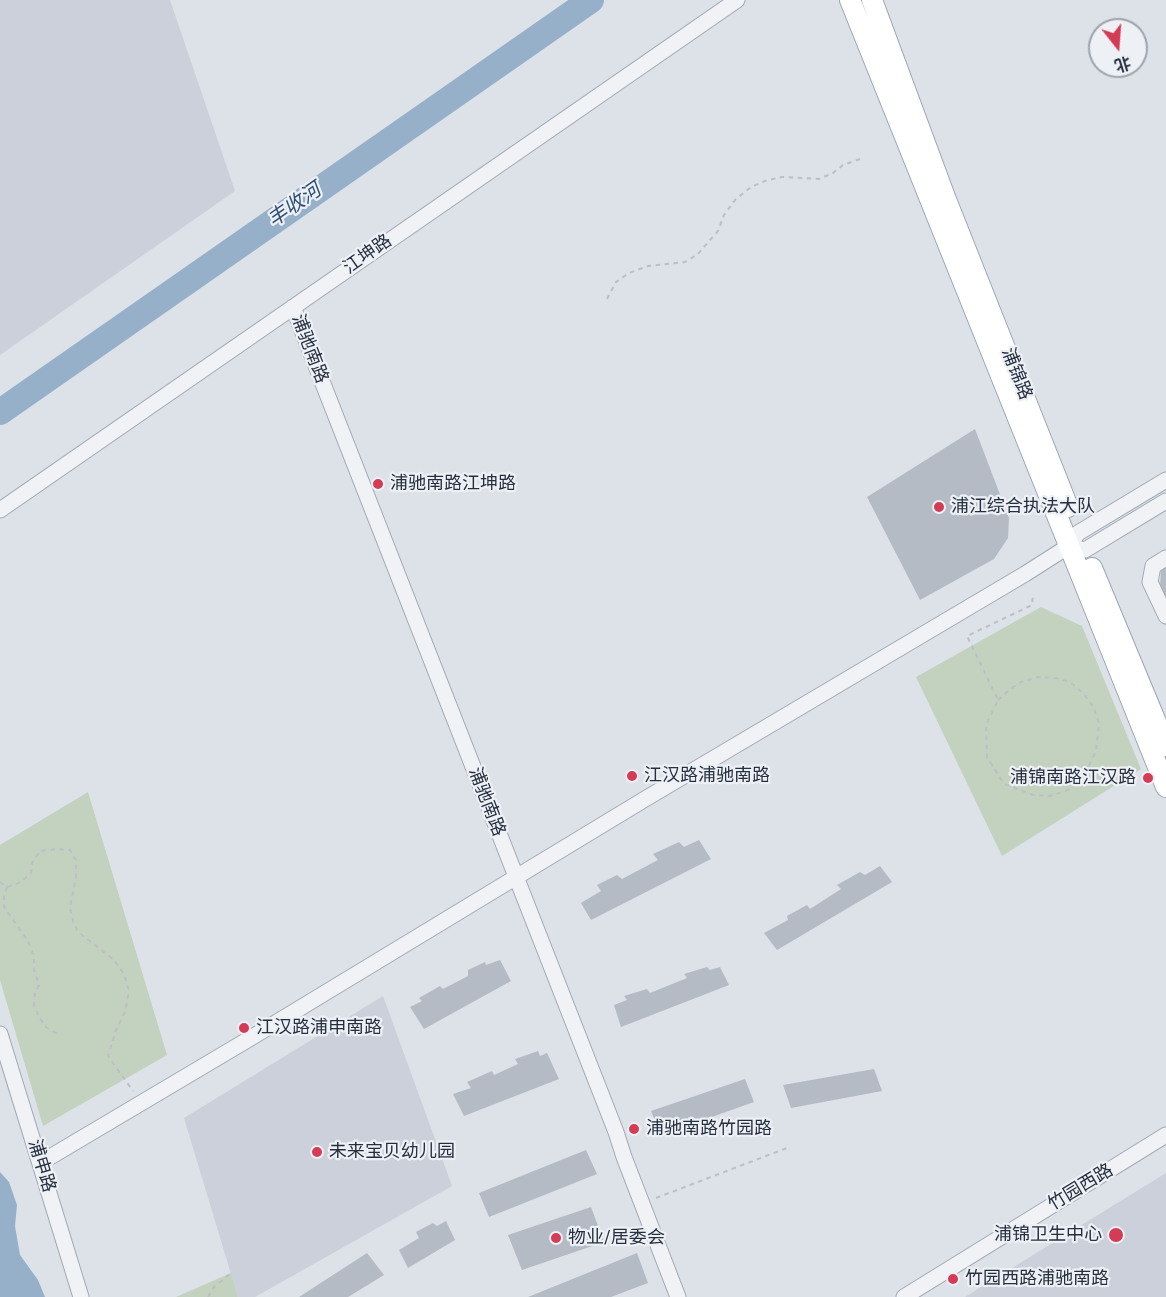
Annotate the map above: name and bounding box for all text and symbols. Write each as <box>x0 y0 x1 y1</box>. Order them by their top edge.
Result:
north arrow <box>1088 18 1148 78</box>
text: 北 <box>1112 52 1133 75</box>
water label: 丰收河 <box>264 179 326 233</box>
street label: 江坤路 <box>340 231 396 279</box>
street label: 浦驰南路 <box>286 312 332 386</box>
street label: 浦锦路 <box>996 345 1036 403</box>
place label: 浦驰南路江坤路 <box>390 473 516 495</box>
marker: 浦驰南路江坤路 <box>371 477 385 491</box>
place label: 浦江综合执法大队 <box>951 496 1095 518</box>
marker: 浦江综合执法大队 <box>932 500 946 514</box>
street label: 浦驰南路 <box>463 765 509 839</box>
place label: 江汉路浦驰南路 <box>644 765 770 787</box>
place label: 浦锦南路江汉路 <box>1010 767 1136 789</box>
marker: 江汉路浦驰南路 <box>625 769 639 783</box>
marker: 浦锦南路江汉路 <box>1141 771 1155 785</box>
place label: 江汉路浦申南路 <box>256 1017 382 1039</box>
marker: 江汉路浦申南路 <box>237 1021 251 1035</box>
place label: 浦驰南路竹园路 <box>646 1118 772 1140</box>
marker: 浦驰南路竹园路 <box>627 1122 641 1136</box>
street label: 浦申路 <box>23 1137 59 1195</box>
place label: 未来宝贝幼儿园 <box>329 1141 455 1163</box>
marker: 未来宝贝幼儿园 <box>310 1145 324 1159</box>
street label: 竹园西路 <box>1045 1160 1117 1216</box>
place label: 浦锦卫生中心 <box>994 1224 1102 1246</box>
marker: 浦锦卫生中心 <box>1107 1226 1125 1244</box>
place label: 物业/居委会 <box>568 1227 665 1249</box>
marker: 物业/居委会 <box>549 1231 563 1245</box>
place label: 竹园西路浦驰南路 <box>965 1268 1109 1290</box>
marker: 竹园西路浦驰南路 <box>946 1272 960 1286</box>

